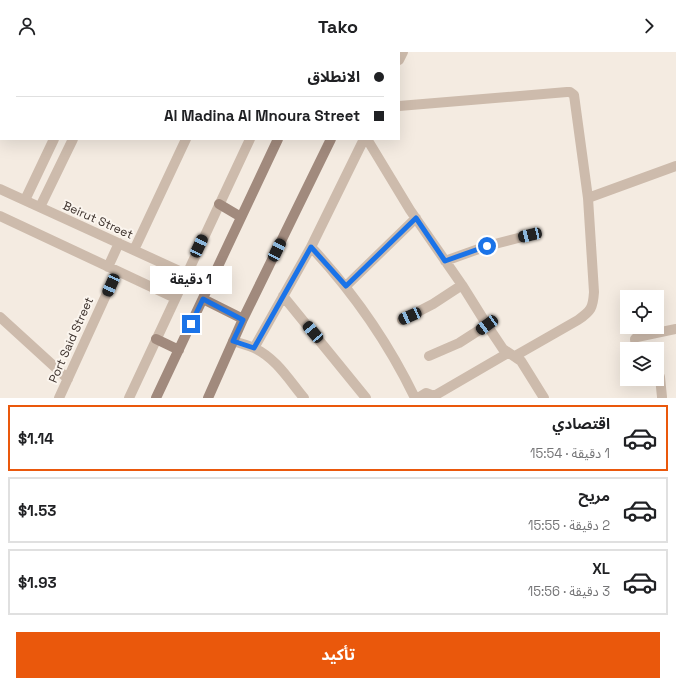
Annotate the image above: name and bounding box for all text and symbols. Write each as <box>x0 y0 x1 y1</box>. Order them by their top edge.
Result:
icon: person <box>16 15 38 37</box>
text: Tako <box>318 15 358 38</box>
icon: forward <box>638 15 660 37</box>
text: الانطلاق <box>308 67 360 86</box>
text: Al Madina Al Mnoura Street <box>164 106 360 125</box>
street label: Beirut Street <box>60 197 136 243</box>
car <box>517 226 543 244</box>
car <box>188 233 210 259</box>
car <box>266 237 288 263</box>
route start <box>478 237 496 255</box>
callout: 1 دقيقة <box>150 266 232 294</box>
text: 1 دقيقة <box>170 271 212 288</box>
car <box>101 272 121 298</box>
map controls <box>620 290 664 386</box>
button: locate <box>620 290 664 334</box>
street label: Port Said Street <box>45 295 97 385</box>
car <box>397 306 423 326</box>
car <box>474 313 500 337</box>
route end <box>182 315 200 333</box>
car <box>301 319 325 345</box>
button: layers <box>620 342 664 386</box>
text: اقتصادي <box>552 414 610 433</box>
icon: car <box>622 420 658 456</box>
text: $1.14 <box>18 429 54 448</box>
text: 1 دقيقة · 15:54 <box>530 445 610 462</box>
text: مريح <box>578 486 610 505</box>
icon: car <box>622 492 658 528</box>
text: $1.53 <box>18 501 56 520</box>
text: 2 دقيقة · 15:55 <box>528 517 610 534</box>
text: XL <box>592 559 610 578</box>
icon: car <box>622 564 658 600</box>
text: $1.93 <box>18 573 57 592</box>
text: 3 دقيقة · 15:56 <box>528 583 610 600</box>
button: تأكيد <box>16 632 660 678</box>

